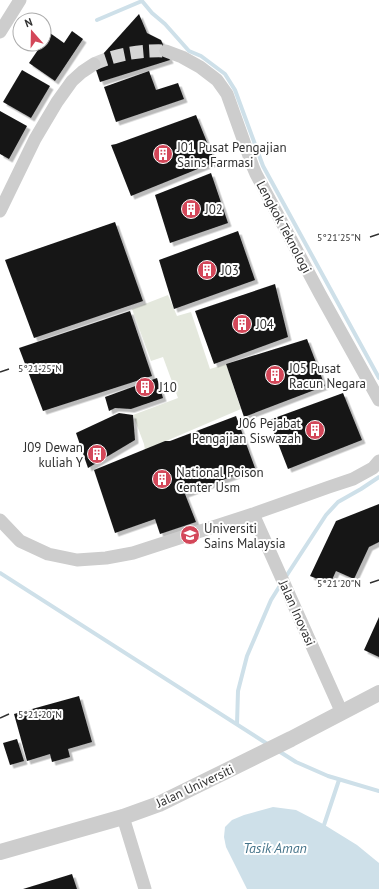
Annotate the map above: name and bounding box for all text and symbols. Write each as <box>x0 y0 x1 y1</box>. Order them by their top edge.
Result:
north arrow <box>12 12 52 52</box>
text: N <box>23 15 34 30</box>
place label: J01 Pusat Pengajian Sains Farmasi <box>176 139 287 171</box>
building icon: J01 Pusat Pengajian Sains Farmasi <box>152 143 174 165</box>
street label: Lengkok Teknologi <box>252 178 316 276</box>
building icon: J02 <box>180 198 202 220</box>
place label: J02 <box>204 201 223 218</box>
text: 5°21'25"N <box>317 231 361 244</box>
building icon: J03 <box>196 259 218 281</box>
place label: J03 <box>220 262 239 279</box>
building icon: J04 <box>231 313 253 335</box>
place label: J04 <box>255 316 274 333</box>
place label: J05 Pusat Racun Negara <box>288 360 366 392</box>
text: 5°21'25"N <box>18 362 62 375</box>
building icon: J05 Pusat Racun Negara <box>264 364 286 386</box>
building icon: J10 <box>134 376 156 398</box>
place label: J10 <box>158 379 177 396</box>
place label: J06 Pejabat Pengajian Siswazah <box>192 415 302 447</box>
building icon: J06 Pejabat Pengajian Siswazah <box>304 419 326 441</box>
place label: J09 Dewan kuliah Y <box>22 439 84 471</box>
building icon: J09 Dewan kuliah Y <box>86 443 108 465</box>
place label: National Poison Center Usm <box>176 464 264 496</box>
building icon: National Poison Center Usm <box>151 468 173 490</box>
place label: Universiti Sains Malaysia <box>204 520 285 552</box>
school or university icon: Universiti Sains Malaysia <box>179 524 201 546</box>
street label: Jalan Inovasi <box>275 576 319 649</box>
text: 5°21'20"N <box>317 577 361 590</box>
text: 5°21'20"N <box>18 708 62 721</box>
street label: Jalan Universiti <box>152 761 237 812</box>
water label: Tasik Aman <box>243 839 307 857</box>

